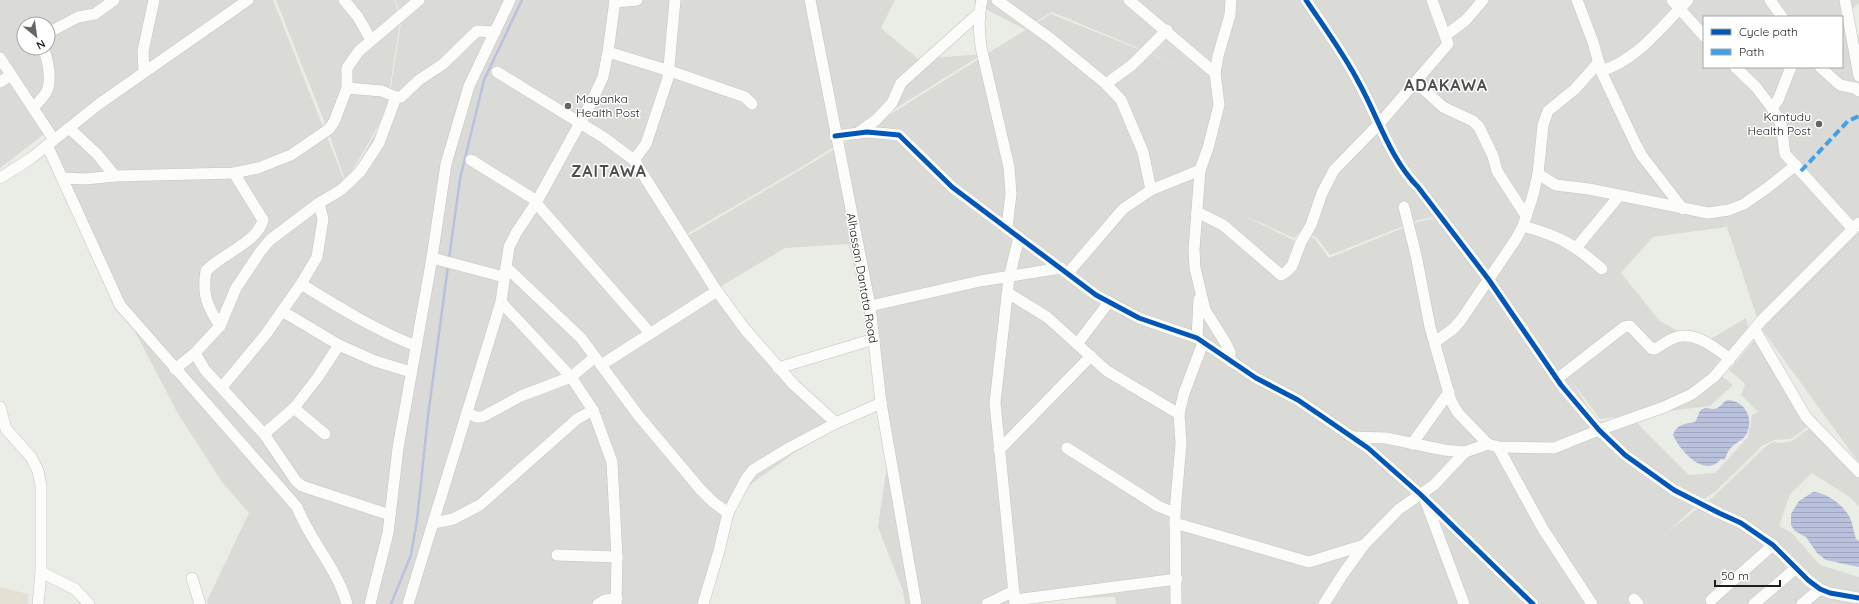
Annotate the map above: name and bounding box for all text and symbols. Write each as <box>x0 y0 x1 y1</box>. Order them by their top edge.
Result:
north arrow <box>16 16 56 56</box>
legend <box>1703 16 1843 68</box>
text: Cycle path <box>1739 24 1798 39</box>
text: N <box>34 37 48 53</box>
text: Path <box>1739 44 1764 59</box>
district label: ADAKAWA <box>1404 75 1488 95</box>
place label: Mayanka Health Post <box>576 91 640 120</box>
marker: Mayanka Health Post <box>563 101 573 111</box>
place label: Kantudu Health Post <box>1747 109 1811 138</box>
marker: Kantudu Health Post <box>1814 119 1824 129</box>
district label: ZAITAWA <box>571 161 647 181</box>
street label: Alhassan Dantata Road <box>844 212 881 344</box>
scale bar <box>1715 562 1780 588</box>
text: 50 m <box>1721 568 1749 583</box>

